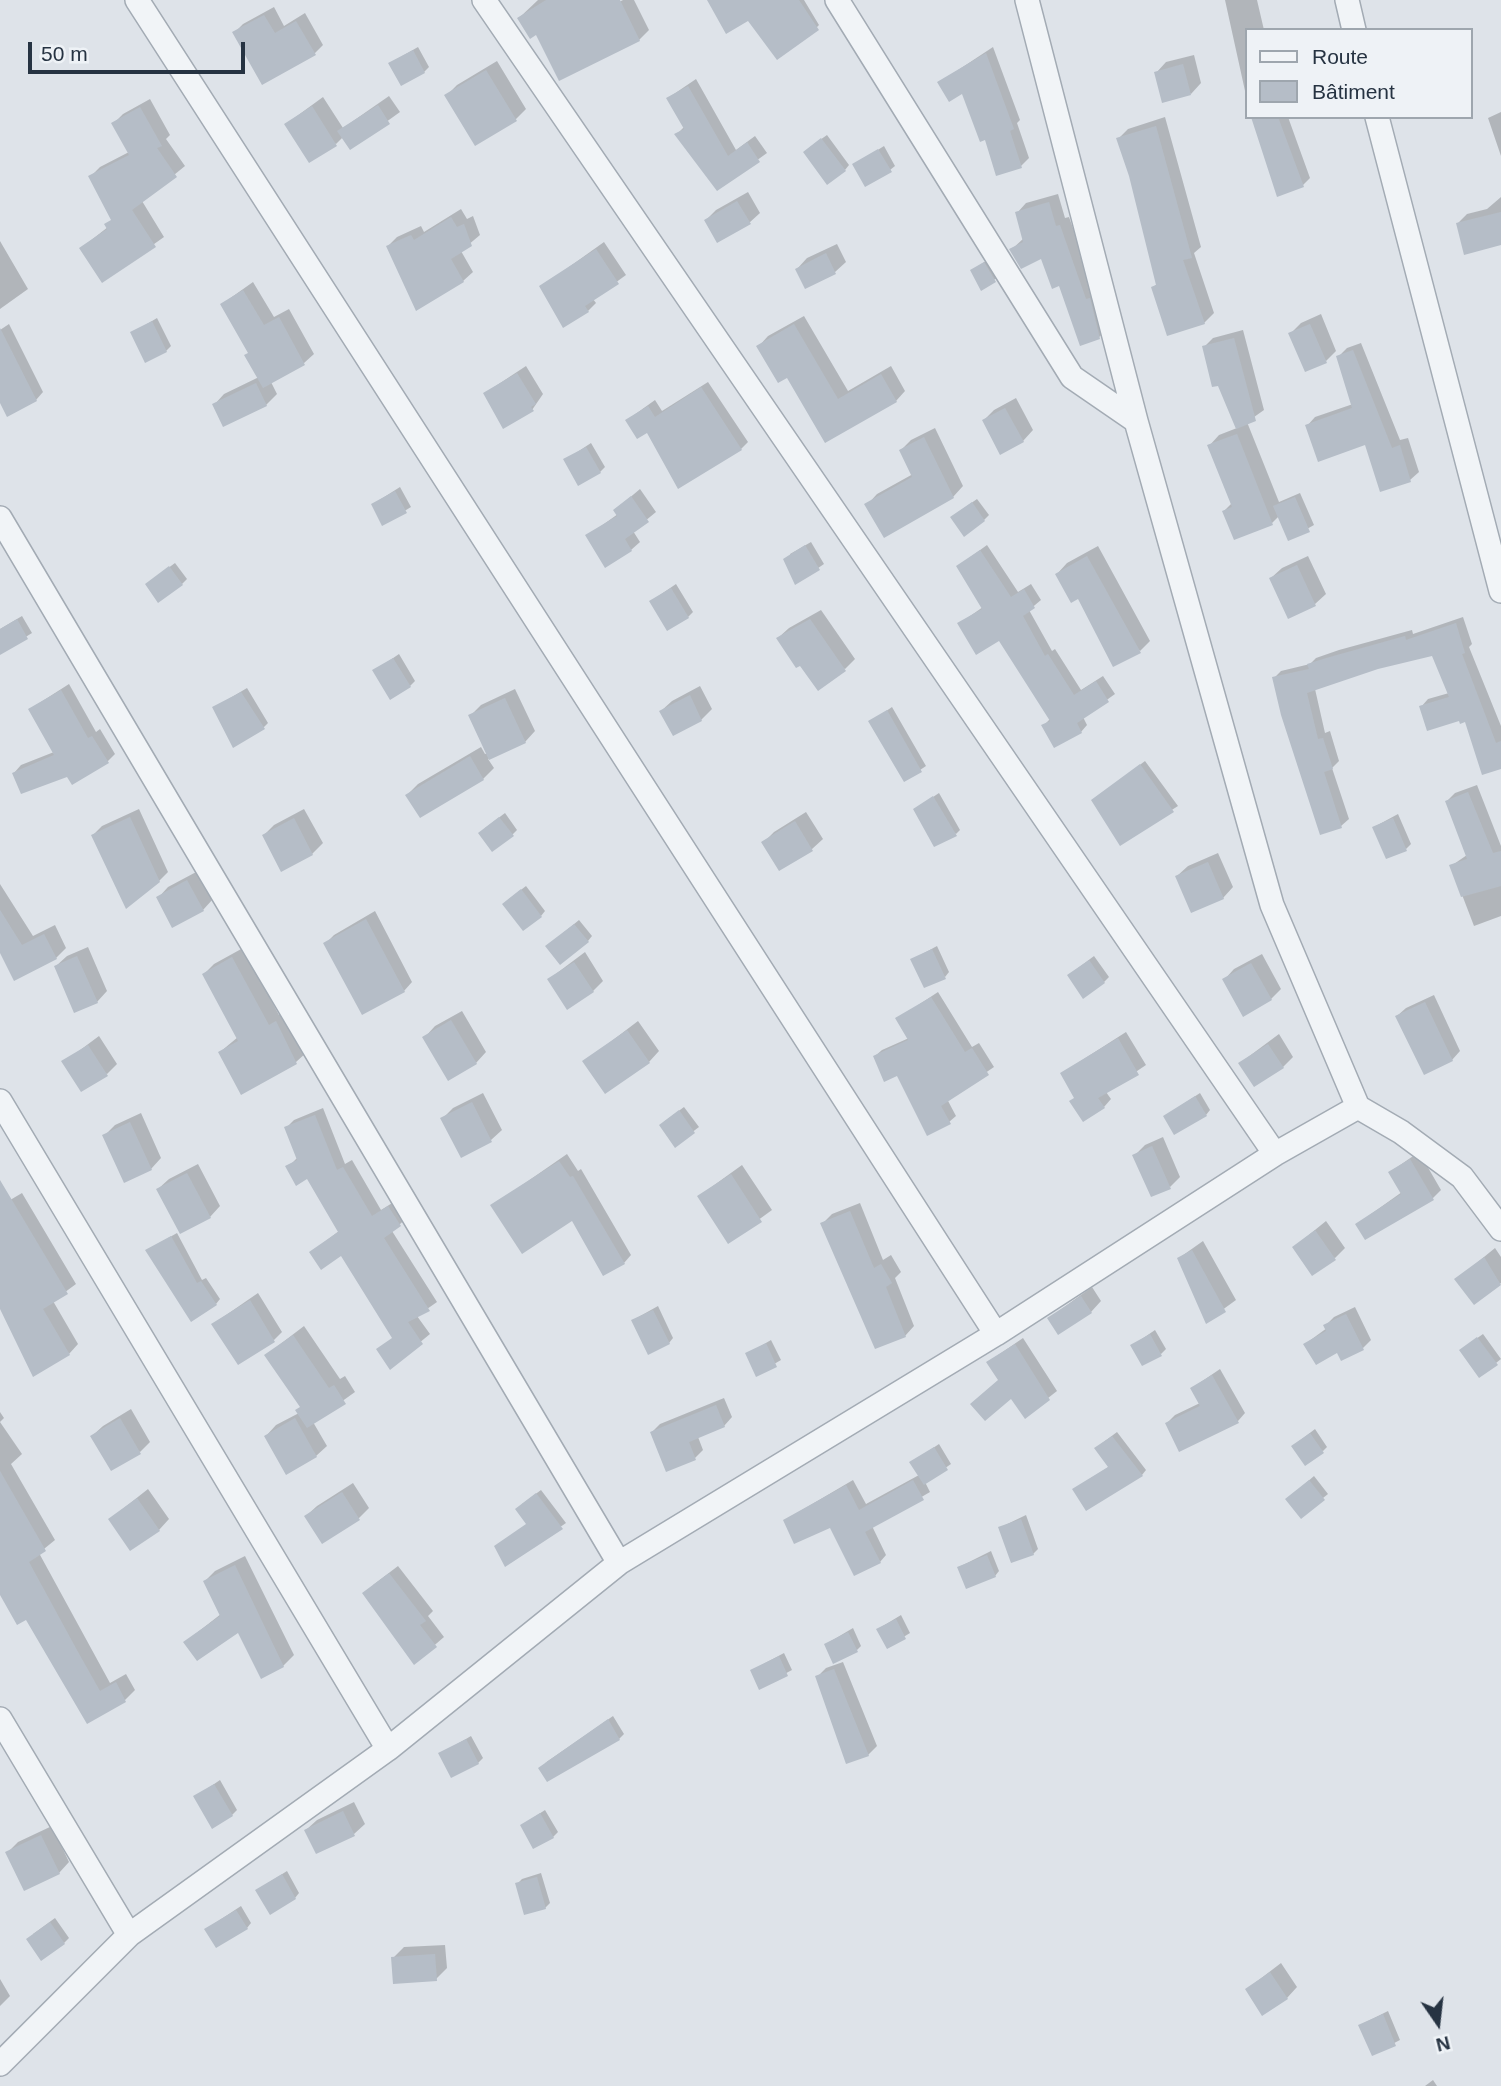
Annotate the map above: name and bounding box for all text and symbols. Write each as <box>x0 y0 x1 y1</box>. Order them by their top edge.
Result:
scale bar <box>32 28 248 72</box>
legend <box>1246 28 1473 119</box>
text: 50 m <box>41 42 88 65</box>
text: Route <box>1312 45 1368 68</box>
text: Bâtiment <box>1312 80 1395 103</box>
north arrow <box>1403 1988 1473 2058</box>
text: N <box>1434 2032 1452 2056</box>

